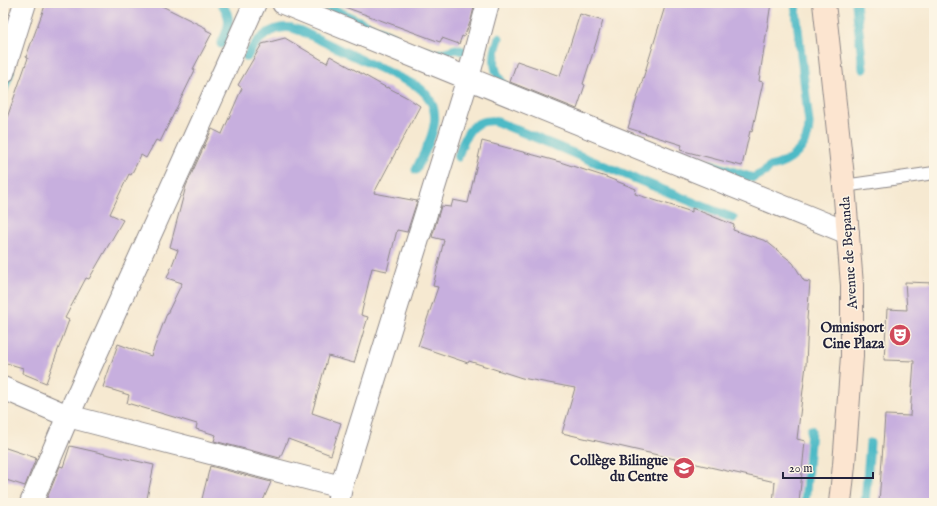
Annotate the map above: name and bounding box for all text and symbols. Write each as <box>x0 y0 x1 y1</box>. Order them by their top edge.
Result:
street label: Avenue de Bepanda <box>836 195 862 311</box>
place label: Omnisport Cine Plaza <box>820 319 885 353</box>
theatre icon: Omnisport Cine Plaza <box>887 322 913 348</box>
place label: Collège Bilingue du Centre <box>570 452 669 486</box>
scale bar <box>783 454 873 480</box>
school or university icon: Collège Bilingue du Centre <box>671 455 697 481</box>
text: 20 m <box>789 461 812 476</box>

